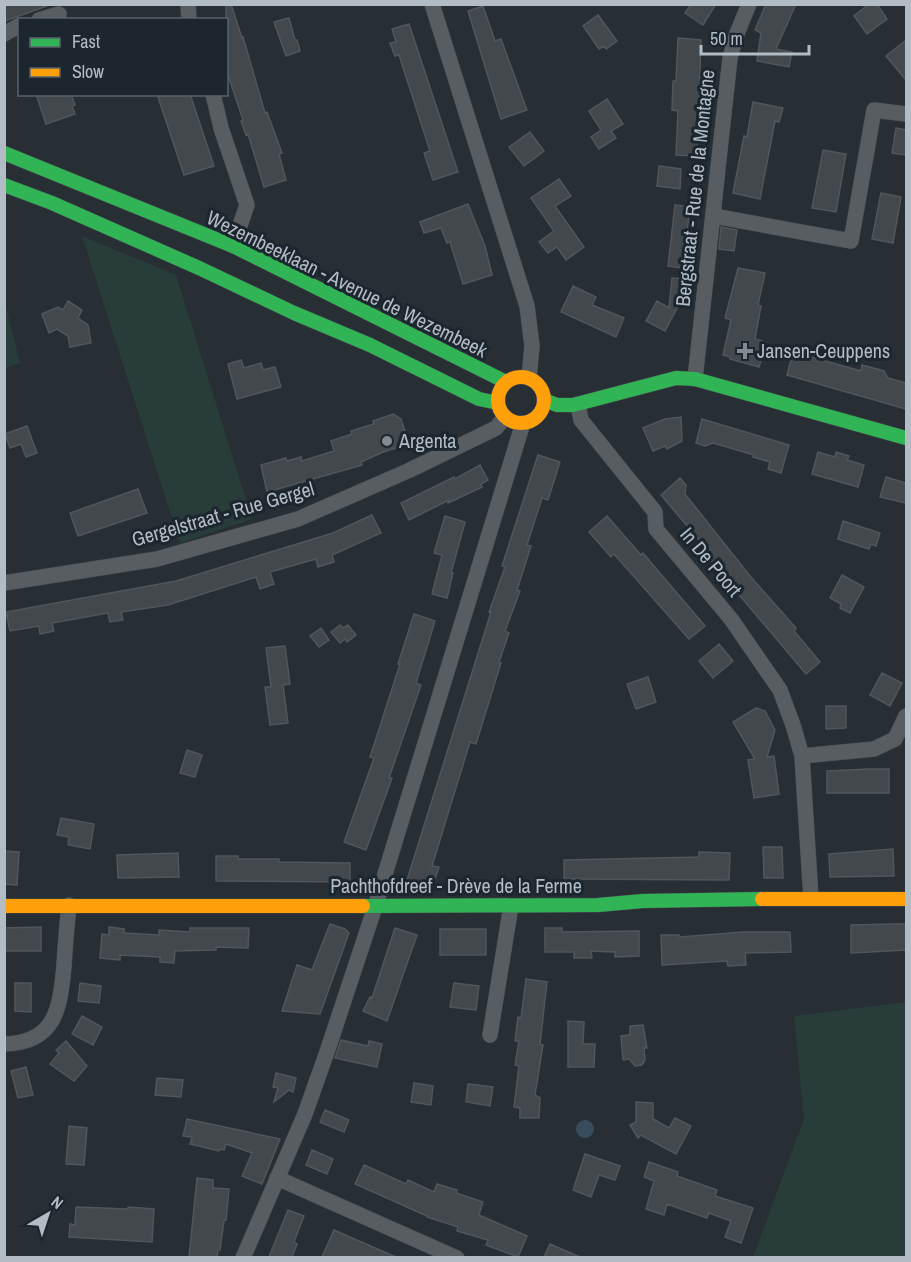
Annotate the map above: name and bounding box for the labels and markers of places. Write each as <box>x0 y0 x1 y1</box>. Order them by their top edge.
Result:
place label: Jansen-Ceuppens <box>757 337 890 364</box>
marker: Jansen-Ceuppens <box>738 344 752 358</box>
place label: Argenta <box>398 427 456 454</box>
marker: Argenta <box>380 434 394 448</box>

